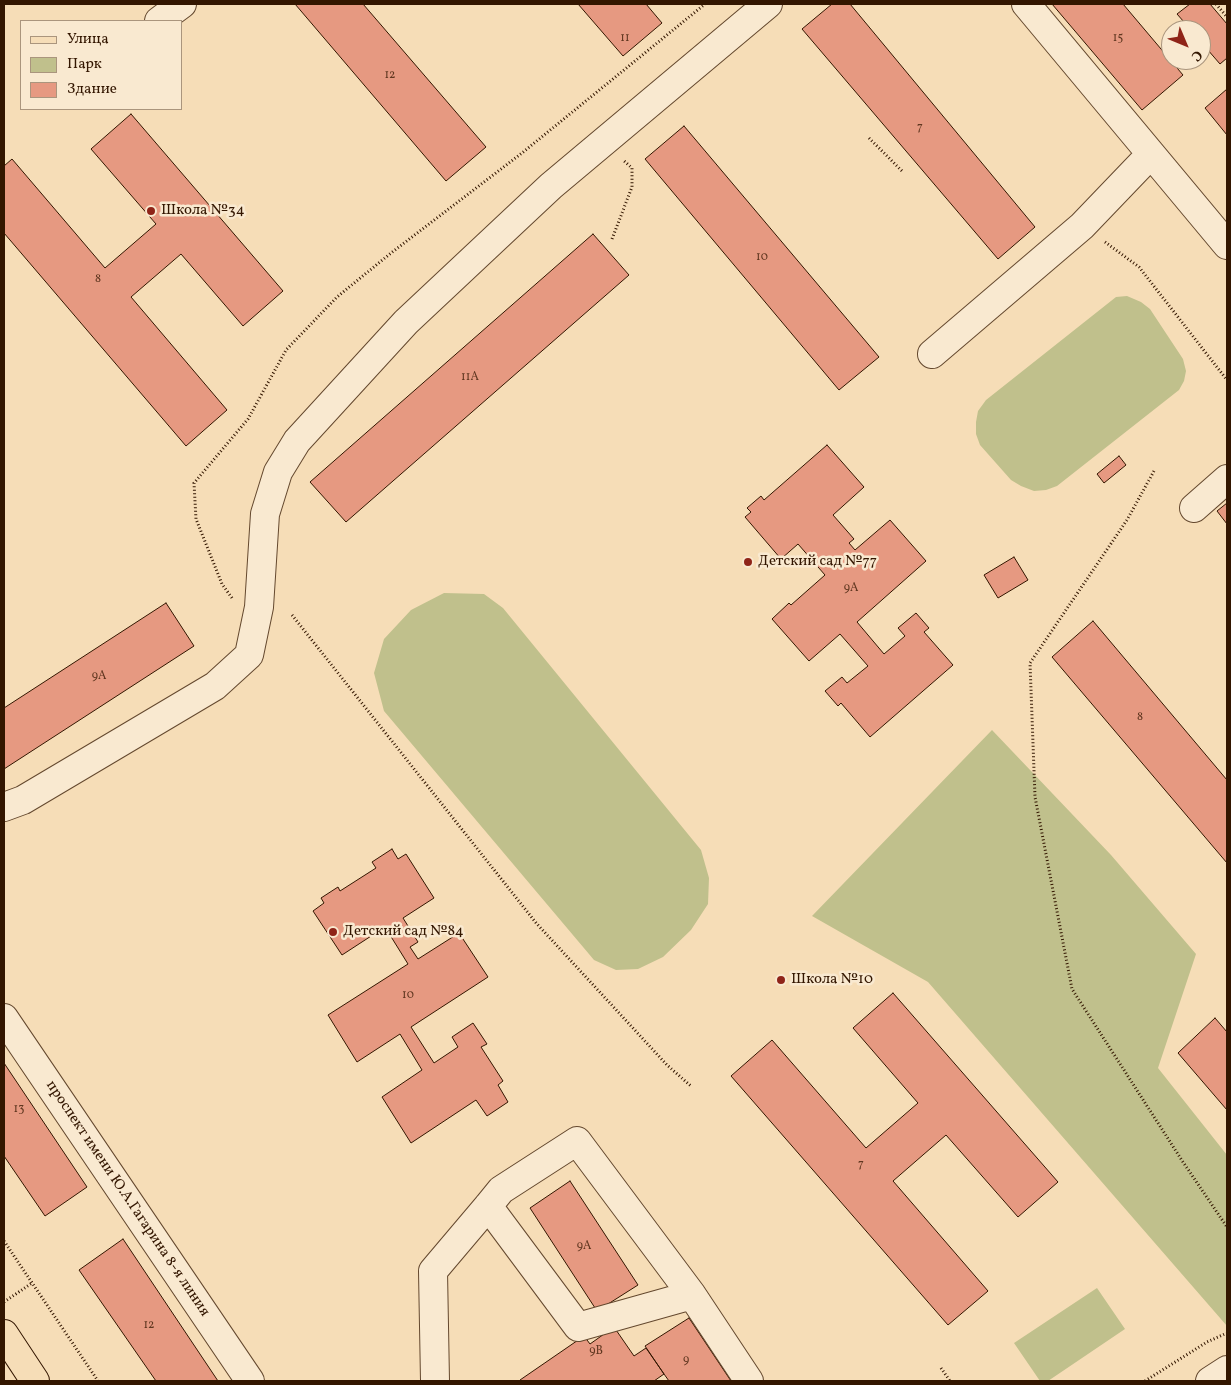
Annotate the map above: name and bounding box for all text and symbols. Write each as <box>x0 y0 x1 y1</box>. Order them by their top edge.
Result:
legend <box>20 20 182 110</box>
north arrow <box>1161 20 1211 70</box>
text: Улица <box>67 29 109 50</box>
house number: 11 <box>620 32 630 46</box>
house number: 15 <box>1113 32 1123 46</box>
text: С <box>1186 45 1206 65</box>
text: Парк <box>67 54 102 75</box>
house number: 12 <box>384 69 396 83</box>
text: Здание <box>67 79 117 100</box>
house number: 7 <box>917 121 923 135</box>
place label: Школа №34 <box>161 202 245 220</box>
marker: Школа №34 <box>145 205 157 217</box>
house number: 10 <box>756 251 768 265</box>
house number: 8 <box>95 273 101 287</box>
house number: 11А <box>461 371 479 385</box>
place label: Детский сад №77 <box>758 553 877 571</box>
marker: Детский сад №77 <box>742 556 754 568</box>
house number: 9А <box>844 582 858 596</box>
house number: 9А <box>92 670 106 684</box>
house number: 8 <box>1137 711 1143 725</box>
place label: Детский сад №84 <box>343 923 464 941</box>
marker: Детский сад №84 <box>327 926 339 938</box>
place label: Школа №10 <box>791 971 873 989</box>
marker: Школа №10 <box>775 974 787 986</box>
house number: 10 <box>402 989 414 1003</box>
street label: проспект имени Ю.А.Гагарина 8-я линия <box>41 1078 213 1320</box>
house number: 13 <box>14 1103 24 1117</box>
house number: 7 <box>858 1158 864 1172</box>
house number: 9А <box>577 1240 591 1254</box>
house number: 12 <box>143 1319 155 1333</box>
house number: 9В <box>589 1345 603 1359</box>
house number: 9 <box>683 1354 689 1368</box>

